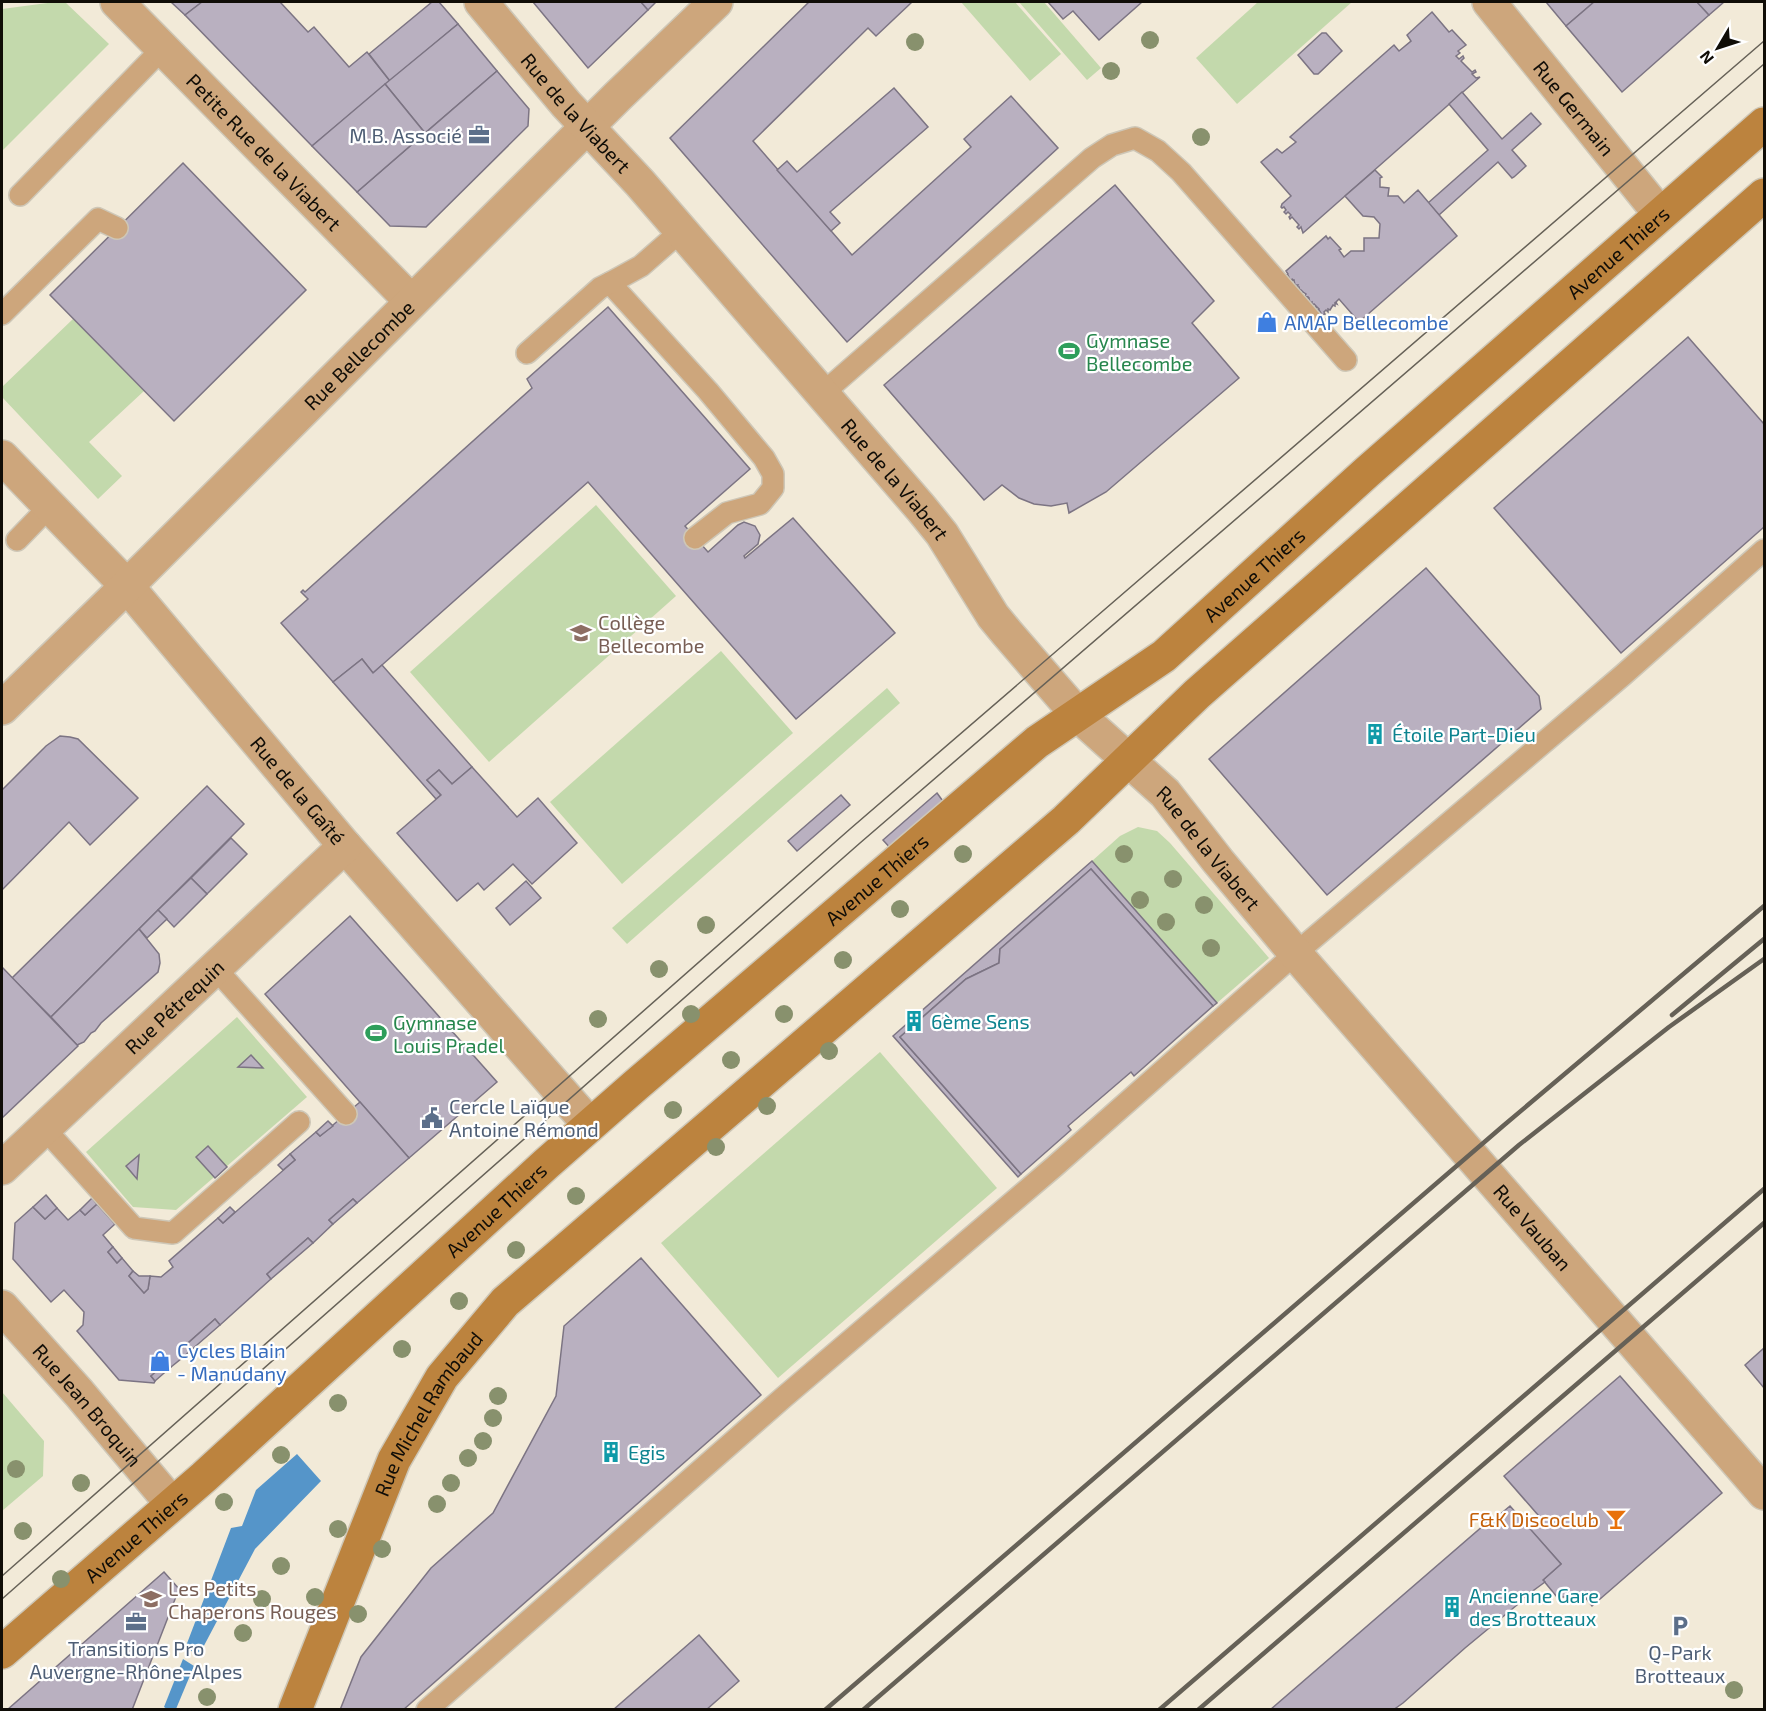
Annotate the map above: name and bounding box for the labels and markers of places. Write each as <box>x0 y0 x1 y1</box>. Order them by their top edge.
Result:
place label: M.B. Associé <box>349 123 462 147</box>
office icon: M.B. Associé <box>467 123 491 147</box>
shop icon: AMAP Bellecombe <box>1255 310 1279 334</box>
place label: AMAP Bellecombe <box>1284 310 1449 334</box>
place label: Gymnase Bellecombe <box>1086 328 1192 375</box>
sports icon: Gymnase Bellecombe <box>1057 339 1081 363</box>
place label: Collège Bellecombe <box>598 610 704 657</box>
school or university icon: Collège Bellecombe <box>569 621 593 645</box>
building icon: Étoile Part-Dieu <box>1363 722 1387 746</box>
place label: Étoile Part-Dieu <box>1392 722 1536 746</box>
building icon: 6ème Sens <box>902 1009 926 1033</box>
place label: 6ème Sens <box>931 1009 1030 1033</box>
place label: Gymnase Louis Pradel <box>393 1010 505 1057</box>
sports icon: Gymnase Louis Pradel <box>364 1021 388 1045</box>
place label: Cercle Laïque Antoine Rémond <box>449 1094 599 1141</box>
public building icon: Cercle Laïque Antoine Rémond <box>420 1106 444 1130</box>
place label: Cycles Blain - Manudany <box>177 1338 287 1385</box>
shop icon: Cycles Blain - Manudany <box>148 1349 172 1373</box>
building icon: Egis <box>599 1440 623 1464</box>
place label: Egis <box>628 1440 665 1464</box>
place label: F&K Discoclub <box>1469 1507 1599 1531</box>
bar icon: F&K Discoclub <box>1604 1507 1628 1531</box>
place label: Les Petits Chaperons Rouges <box>168 1576 337 1623</box>
place label: Ancienne Gare des Brotteaux <box>1469 1583 1599 1630</box>
school or university icon: Les Petits Chaperons Rouges <box>139 1587 163 1611</box>
building icon: Ancienne Gare des Brotteaux <box>1440 1595 1464 1619</box>
office icon: Transitions Pro Auvergne-Rhône-Alpes <box>124 1610 148 1634</box>
parking icon: Q-Park Brotteaux <box>1668 1614 1692 1638</box>
place label: Transitions Pro Auvergne-Rhône-Alpes <box>29 1636 243 1683</box>
place label: Q-Park Brotteaux <box>1635 1640 1726 1687</box>

